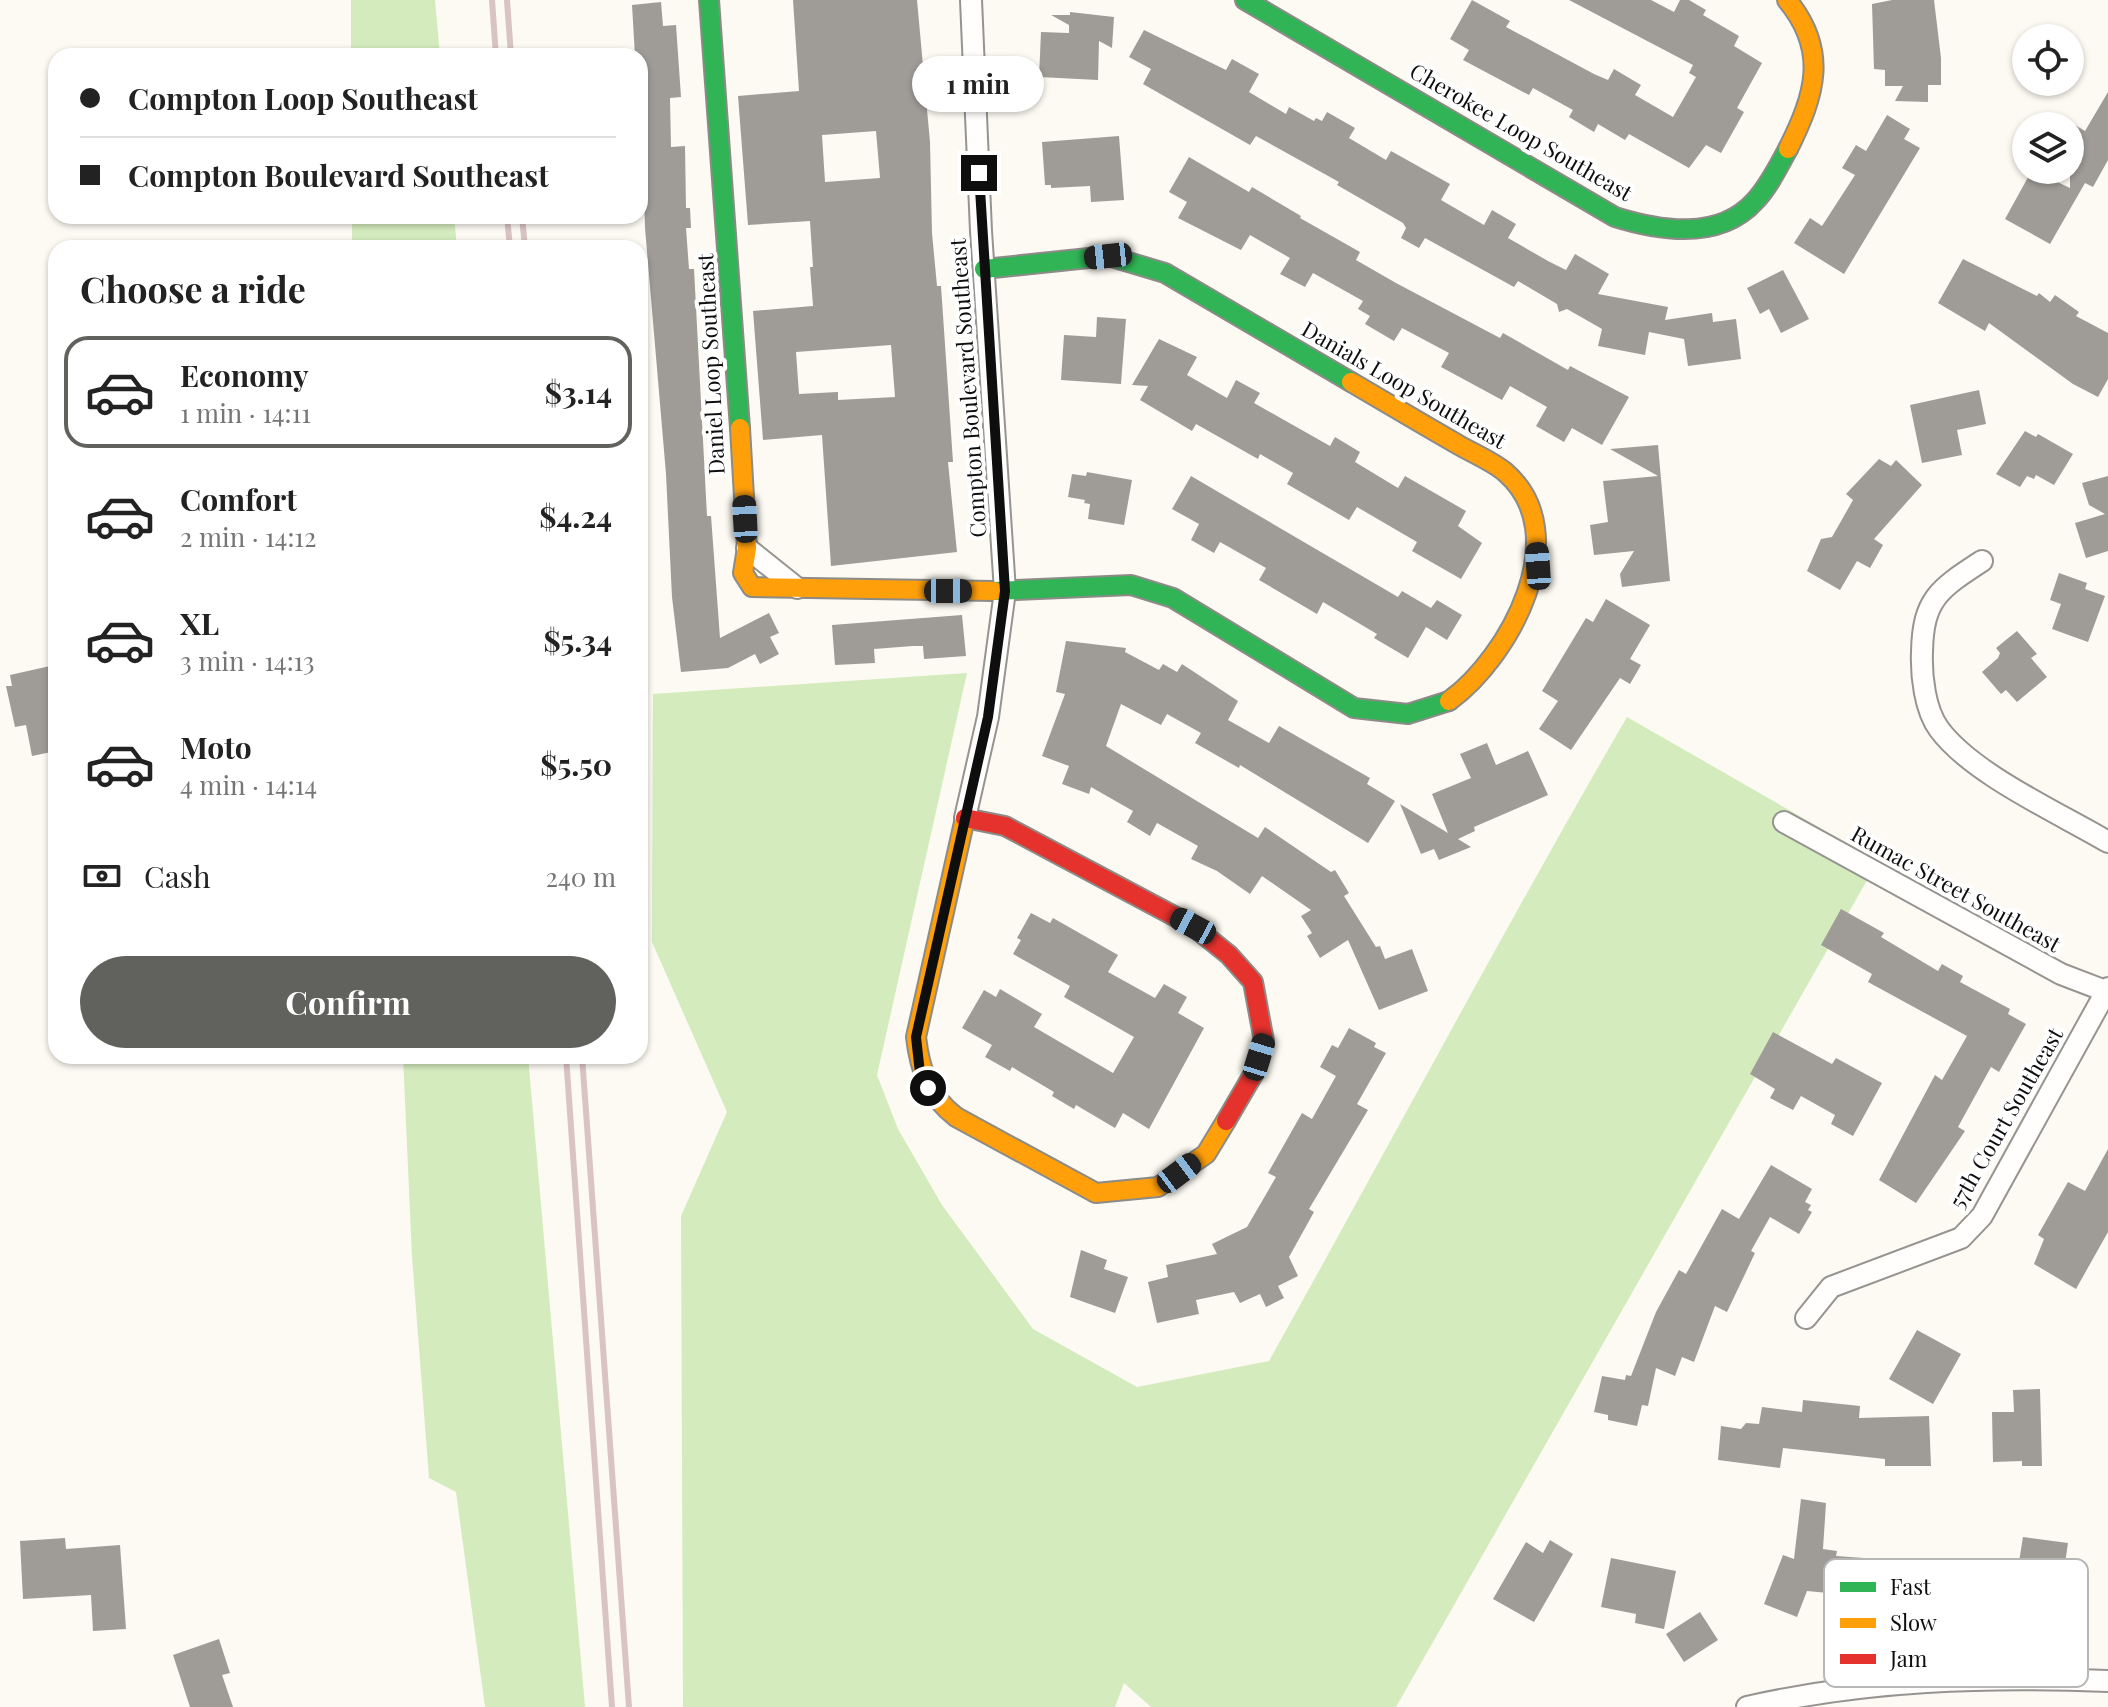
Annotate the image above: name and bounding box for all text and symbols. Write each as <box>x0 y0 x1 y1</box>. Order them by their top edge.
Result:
map controls <box>2012 24 2084 184</box>
button: locate <box>2012 24 2084 96</box>
street label: Cherokee Loop Southeast <box>1405 55 1639 208</box>
callout: 1 min <box>913 57 1045 113</box>
text: 1 min <box>946 66 1010 101</box>
text: Compton Loop Southeast <box>128 78 478 118</box>
button: layers <box>2012 112 2084 184</box>
text: Compton Boulevard Southeast <box>128 155 549 195</box>
route end <box>961 155 997 191</box>
street label: Compton Boulevard Southeast <box>941 236 992 539</box>
car <box>1083 242 1133 270</box>
street label: Daniel Loop Southeast <box>689 251 731 476</box>
text: Choose a ride <box>80 264 306 312</box>
street label: Danials Loop Southeast <box>1297 313 1513 456</box>
text: Economy <box>180 355 309 395</box>
icon: car <box>84 356 156 428</box>
text: $3.14 <box>545 372 612 412</box>
text: 1 min · 14:11 <box>180 395 311 430</box>
text: Comfort <box>180 479 297 519</box>
icon: car <box>84 480 156 552</box>
car <box>732 494 758 544</box>
text: $4.24 <box>539 496 612 536</box>
text: 2 min · 14:12 <box>180 519 316 554</box>
car <box>1524 541 1552 591</box>
car <box>924 579 972 603</box>
text: XL <box>180 603 219 643</box>
icon: car <box>84 604 156 676</box>
text: $5.34 <box>543 620 612 660</box>
text: 3 min · 14:13 <box>180 643 315 678</box>
text: Moto <box>180 727 252 767</box>
icon: car <box>84 728 156 800</box>
text: $5.50 <box>540 744 612 784</box>
text: 4 min · 14:14 <box>180 767 317 802</box>
street label: Rumac Street Southeast <box>1846 818 2068 959</box>
icon: cash <box>80 854 124 898</box>
text: Cash <box>144 856 211 896</box>
text: 240 m <box>546 859 616 894</box>
car <box>1166 904 1220 948</box>
button: Confirm <box>80 956 616 1048</box>
street label: 57th Court Southeast <box>1941 1021 2070 1213</box>
car <box>1241 1031 1277 1083</box>
route start <box>910 1070 946 1106</box>
car <box>1153 1149 1205 1197</box>
legend <box>1824 1559 2088 1687</box>
text: Fast <box>1890 1571 1932 1601</box>
text: Slow <box>1890 1607 1937 1637</box>
text: Jam <box>1889 1643 1928 1673</box>

